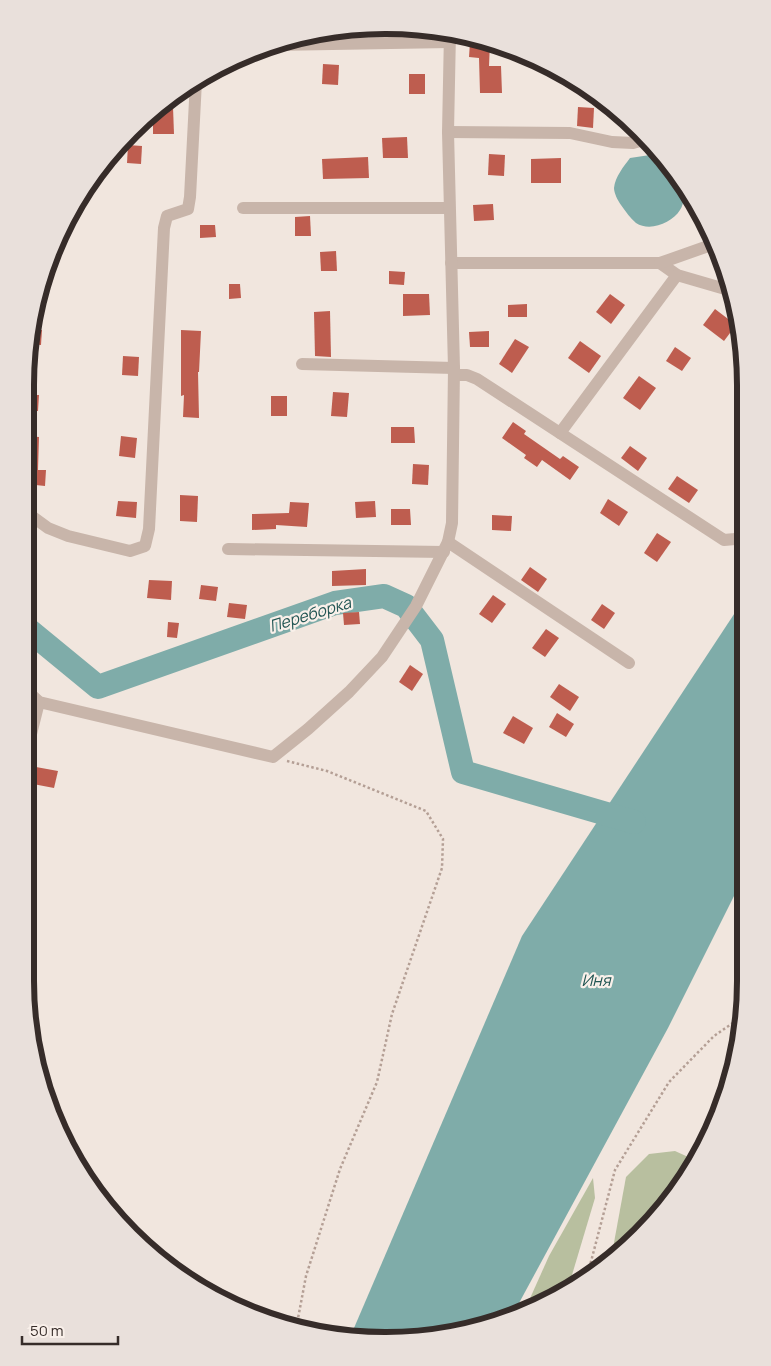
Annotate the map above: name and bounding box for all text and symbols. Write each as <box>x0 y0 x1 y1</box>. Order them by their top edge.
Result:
water label: Переборка <box>266 591 355 637</box>
water label: Иня <box>581 969 612 991</box>
scale bar <box>22 1314 119 1346</box>
text: 50 m <box>30 1320 64 1341</box>

